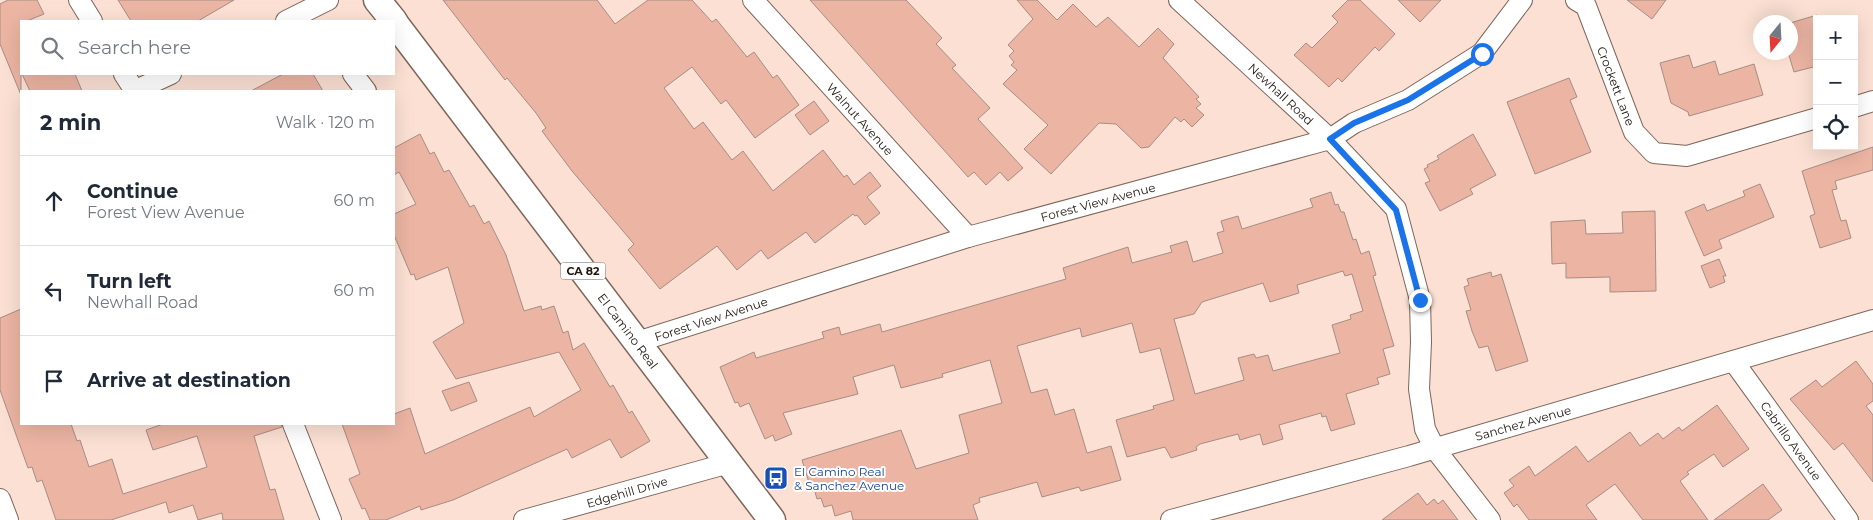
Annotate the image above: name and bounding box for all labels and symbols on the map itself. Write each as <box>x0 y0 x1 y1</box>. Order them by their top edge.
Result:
north arrow <box>1753 15 1798 60</box>
route start <box>1471 43 1494 66</box>
street label: Crockett Lane <box>1594 44 1638 128</box>
street label: Newhall Road <box>1245 60 1317 128</box>
street label: Walnut Avenue <box>823 80 897 158</box>
street label: Forest View Avenue <box>1039 179 1157 225</box>
road number: CA 82 <box>560 262 606 280</box>
route end <box>1409 289 1432 312</box>
street label: El Camino Real <box>595 290 661 372</box>
street label: Forest View Avenue <box>652 294 770 344</box>
street label: Cabrillo Avenue <box>1757 399 1825 483</box>
street label: Sanchez Avenue <box>1473 402 1573 444</box>
place label: El Camino Real & Sanchez Avenue <box>794 464 904 493</box>
bus stop icon: El Camino Real & Sanchez Avenue <box>763 465 789 491</box>
street label: Edgehill Drive <box>585 473 669 511</box>

